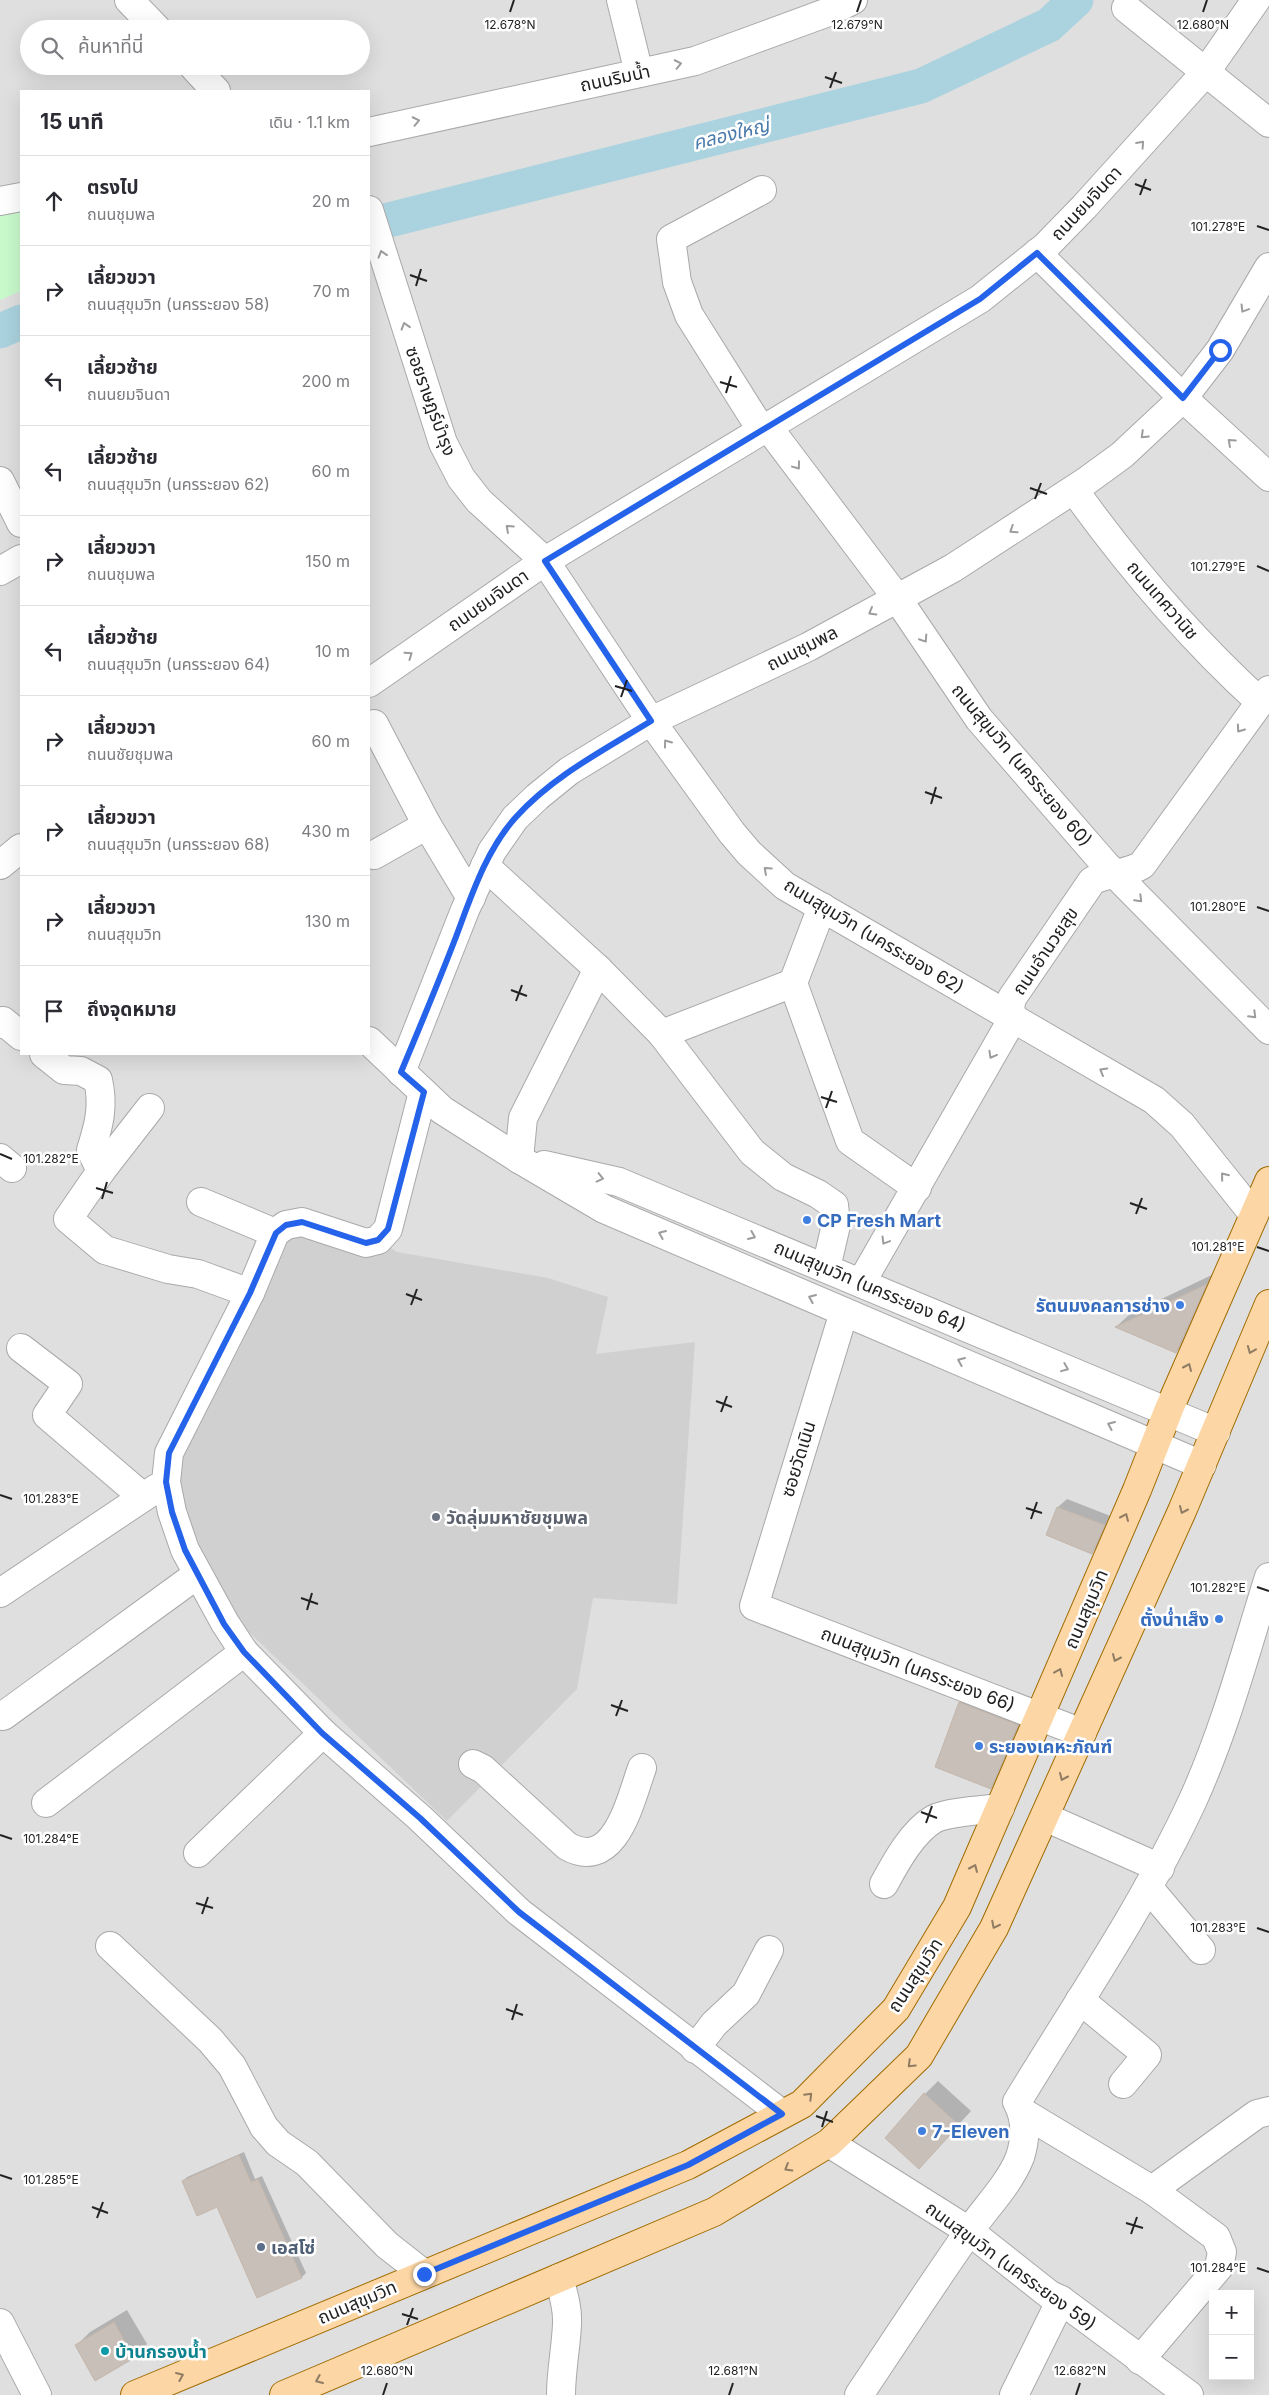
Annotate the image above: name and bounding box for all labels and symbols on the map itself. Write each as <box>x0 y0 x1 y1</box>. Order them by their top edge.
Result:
text: 12.678°N <box>484 17 536 32</box>
text: 12.679°N <box>831 17 883 32</box>
text: 12.680°N <box>1177 17 1229 32</box>
street label: ถนนริมน้ำ <box>578 58 652 96</box>
one-way arrow <box>673 60 682 70</box>
water label: คลองใหญ่ <box>691 113 774 155</box>
one-way arrow <box>412 117 421 127</box>
one-way arrow <box>1135 140 1144 149</box>
street label: ถนนยมจินดา <box>1046 162 1126 244</box>
text: 101.278°E <box>1191 219 1245 234</box>
one-way arrow <box>378 250 388 259</box>
one-way arrow <box>1241 303 1251 312</box>
one-way arrow <box>400 322 410 330</box>
route start <box>1209 339 1232 362</box>
street label: ซอยราษฎร์บำรุง <box>401 343 461 459</box>
one-way arrow <box>1140 429 1149 438</box>
one-way arrow <box>1228 439 1237 448</box>
one-way arrow <box>792 460 801 469</box>
one-way arrow <box>1009 524 1018 533</box>
one-way arrow <box>505 525 514 534</box>
street label: ถนนเทศวานิช <box>1123 556 1203 644</box>
text: 101.279°E <box>1191 559 1245 574</box>
street label: ถนนยมจินดา <box>444 565 532 635</box>
one-way arrow <box>869 605 878 615</box>
street label: ถนนชุมพล <box>763 621 841 676</box>
one-way arrow <box>918 633 927 643</box>
one-way arrow <box>403 652 413 661</box>
street label: ถนนสุขุมวิท (นครระยอง 60) <box>947 679 1096 851</box>
one-way arrow <box>1237 723 1246 733</box>
one-way arrow <box>664 739 673 749</box>
one-way arrow <box>764 867 773 876</box>
street label: ถนนสุขุมวิท (นครระยอง 62) <box>780 874 968 999</box>
one-way arrow <box>1133 893 1142 902</box>
text: 101.280°E <box>1190 899 1246 914</box>
street label: ถนนอำนวยสุข <box>1008 903 1083 999</box>
one-way arrow <box>1247 1009 1256 1018</box>
one-way arrow <box>988 1049 998 1058</box>
one-way arrow <box>1099 1067 1108 1077</box>
text: 101.282°E <box>23 1151 79 1166</box>
one-way arrow <box>596 1172 605 1182</box>
one-way arrow <box>1222 1173 1230 1182</box>
place label: CP Fresh Mart <box>817 1210 942 1231</box>
marker: CP Fresh Mart <box>801 1214 813 1226</box>
one-way arrow <box>658 1229 667 1240</box>
one-way arrow <box>747 1230 756 1240</box>
street label: ถนนสุขุมวิท (นครระยอง 64) <box>771 1236 969 1337</box>
one-way arrow <box>882 1236 892 1245</box>
text: 101.281°E <box>1191 1239 1245 1254</box>
one-way arrow <box>808 1294 817 1304</box>
place label: รัตนมงคลการช่าง <box>1036 1295 1170 1316</box>
marker: รัตนมงคลการช่าง <box>1174 1299 1186 1311</box>
one-way arrow <box>1247 1345 1257 1353</box>
one-way arrow <box>957 1357 966 1368</box>
one-way arrow <box>1060 1361 1069 1372</box>
one-way arrow <box>1181 1363 1192 1372</box>
street label: ซอยวัดเนิน <box>777 1419 819 1499</box>
one-way arrow <box>1107 1420 1116 1431</box>
text: 101.283°E <box>23 1491 79 1506</box>
one-way arrow <box>1178 1505 1189 1514</box>
place label: วัดลุ่มมหาชัยชุมพล <box>446 1507 588 1529</box>
marker: วัดลุ่มมหาชัยชุมพล <box>430 1511 442 1523</box>
one-way arrow <box>1119 1513 1130 1522</box>
street label: ถนนสุขุมวิท <box>1060 1566 1113 1652</box>
text: 101.282°E <box>1190 1580 1246 1595</box>
place label: ตั้งน่ำเส็ง <box>1140 1607 1209 1630</box>
marker: ตั้งน่ำเส็ง <box>1213 1613 1225 1625</box>
street label: ถนนสุขุมวิท (นครระยอง 66) <box>818 1622 1018 1717</box>
one-way arrow <box>1111 1653 1122 1662</box>
one-way arrow <box>1053 1668 1064 1677</box>
place label: ระยองเคหะภัณฑ์ <box>989 1736 1112 1757</box>
marker: ระยองเคหะภัณฑ์ <box>973 1740 985 1752</box>
one-way arrow <box>1058 1772 1069 1781</box>
text: 101.284°E <box>23 1831 79 1846</box>
one-way arrow <box>968 1864 979 1873</box>
one-way arrow <box>991 1920 1001 1929</box>
text: 101.283°E <box>1190 1920 1246 1935</box>
street label: ถนนสุขุมวิท <box>883 1934 947 2016</box>
one-way arrow <box>908 2058 917 2067</box>
one-way arrow <box>803 2093 812 2102</box>
place label: 7-Eleven <box>932 2121 1010 2142</box>
marker: 7-Eleven <box>916 2125 928 2137</box>
one-way arrow <box>784 2162 793 2172</box>
text: 101.285°E <box>23 2172 79 2187</box>
street label: ถนนสุขุมวิท (นครระยอง 59) <box>921 2197 1100 2336</box>
place label: เอสโซ่ <box>271 2237 315 2258</box>
marker: เอสโซ่ <box>255 2241 267 2253</box>
text: 101.284°E <box>1190 2260 1246 2275</box>
route end <box>413 2263 436 2286</box>
street label: ถนนสุขุมวิท <box>314 2276 400 2329</box>
place label: บ้านกรองน้ำ <box>115 2339 207 2362</box>
marker: บ้านกรองน้ำ <box>99 2345 111 2357</box>
text: 12.680°N <box>361 2363 413 2378</box>
text: 12.681°N <box>708 2363 758 2378</box>
text: 12.682°N <box>1054 2363 1106 2378</box>
one-way arrow <box>175 2372 184 2383</box>
one-way arrow <box>315 2373 324 2384</box>

